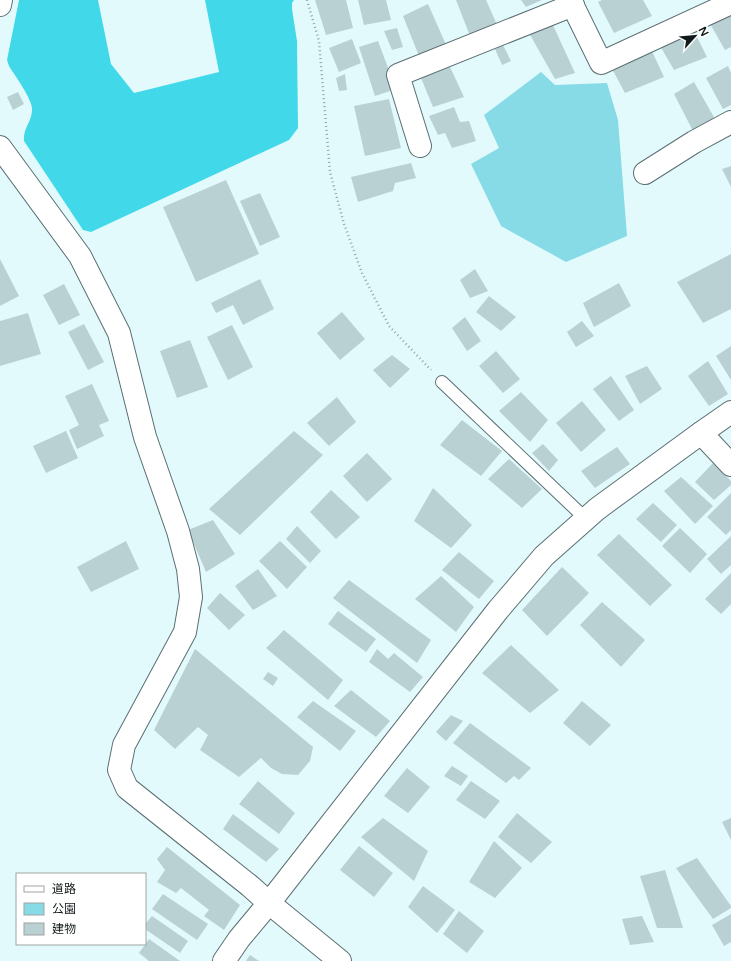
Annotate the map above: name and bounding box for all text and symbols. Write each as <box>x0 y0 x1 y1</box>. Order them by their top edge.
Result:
north arrow <box>675 16 715 56</box>
text: N <box>696 25 711 39</box>
legend <box>16 873 146 945</box>
text: 道路 <box>52 882 76 896</box>
text: 公園 <box>52 902 76 916</box>
text: 建物 <box>52 922 76 936</box>

